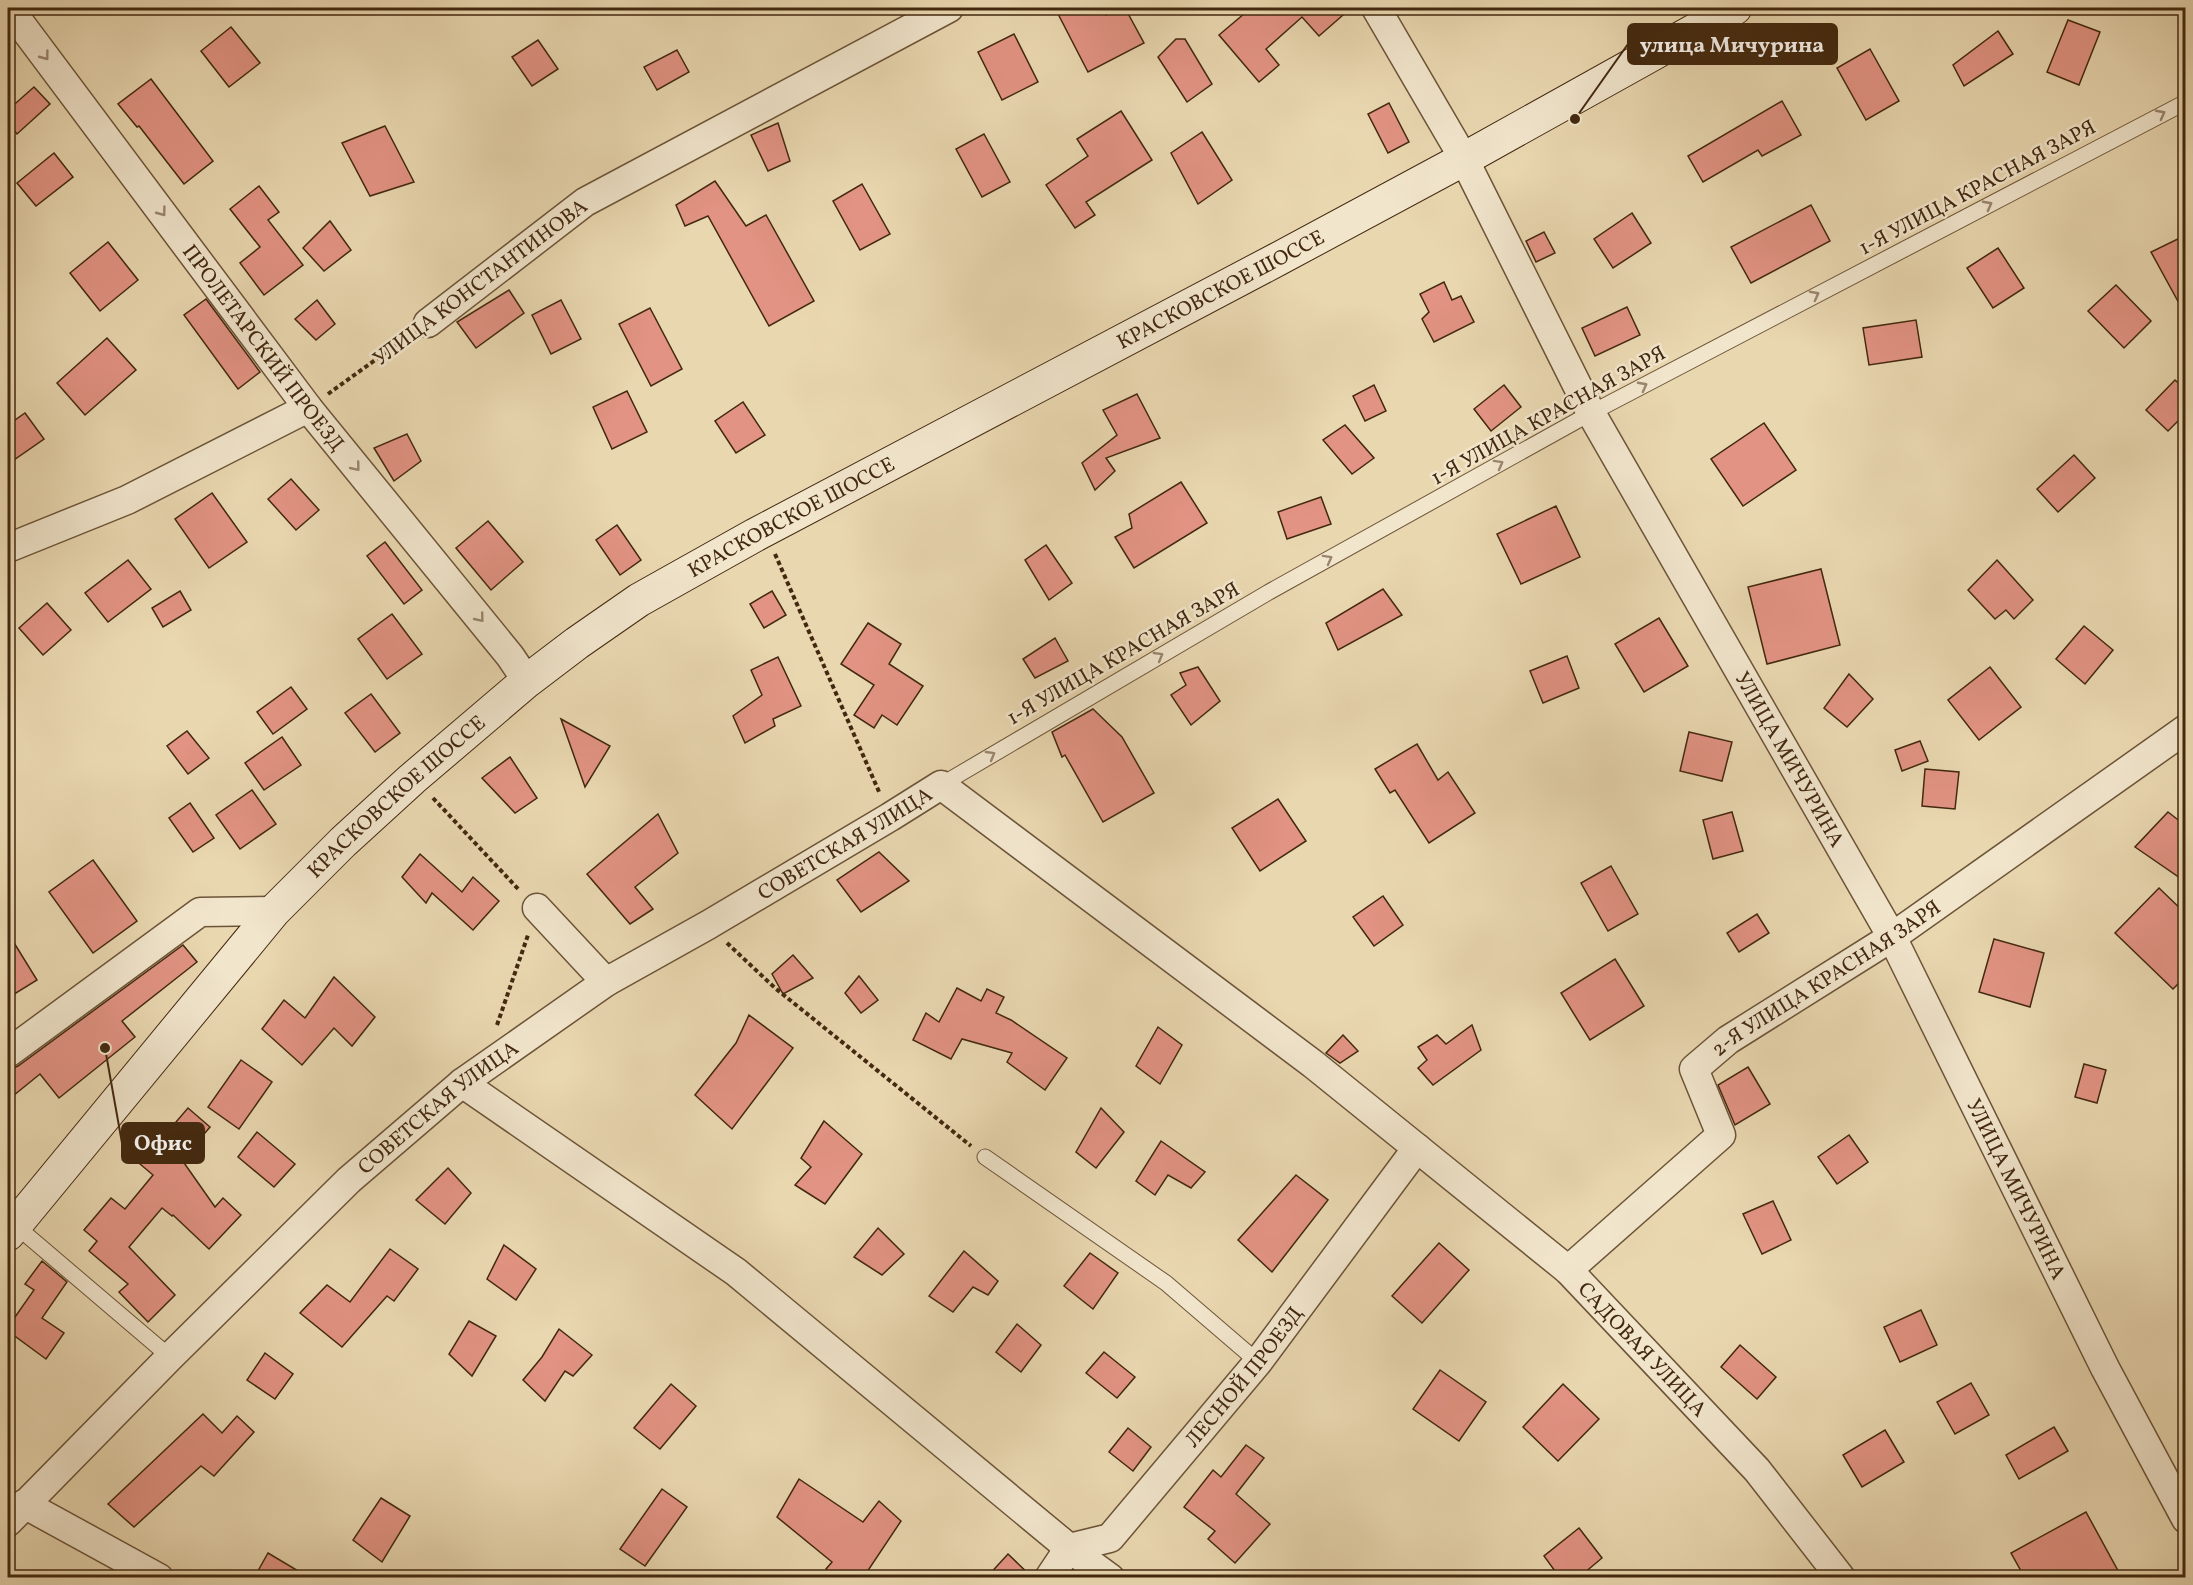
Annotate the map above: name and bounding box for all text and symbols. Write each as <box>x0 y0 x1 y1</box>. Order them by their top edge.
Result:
callout: улица Мичурина <box>1628 24 1837 64</box>
text: улица Мичурина <box>1640 31 1824 62</box>
one-way arrow <box>37 49 48 60</box>
one-way arrow <box>2155 110 2166 122</box>
street label: 1-Я УЛИЦА КРАСНАЯ ЗАРЯ <box>1854 113 2101 263</box>
street label: УЛИЦА КОНСТАНТИНОВА <box>367 193 594 374</box>
one-way arrow <box>1982 201 1992 212</box>
one-way arrow <box>154 205 165 216</box>
street label: КРАСКОВСКОЕ ШОССЕ <box>1112 224 1330 358</box>
street label: ПРОЛЕТАРСКИЙ ПРОЕЗД <box>175 239 351 458</box>
one-way arrow <box>1809 291 1820 303</box>
street label: 1-Я УЛИЦА КРАСНАЯ ЗАРЯ <box>1426 340 1671 493</box>
one-way arrow <box>1636 382 1647 393</box>
street label: КРАСКОВСКОЕ ШОССЕ <box>683 451 900 586</box>
one-way arrow <box>349 460 360 471</box>
one-way arrow <box>1493 460 1503 471</box>
one-way arrow <box>1322 555 1332 566</box>
street label: 1-Я УЛИЦА КРАСНАЯ ЗАРЯ <box>1002 576 1246 733</box>
one-way arrow <box>472 611 483 622</box>
one-way arrow <box>1153 652 1163 664</box>
street label: УЛИЦА МИЧУРИНА <box>1727 667 1851 853</box>
street label: КРАСКОВСКОЕ ШОССЕ <box>302 709 493 886</box>
one-way arrow <box>985 751 995 762</box>
street label: СОВЕТСКАЯ УЛИЦА <box>753 781 939 908</box>
street label: 2-Я УЛИЦА КРАСНАЯ ЗАРЯ <box>1706 894 1947 1064</box>
street label: СОВЕТСКАЯ УЛИЦА <box>352 1034 525 1182</box>
street label: УЛИЦА МИЧУРИНА <box>1958 1094 2072 1285</box>
callout: Офис <box>122 1123 204 1163</box>
text: Офис <box>134 1129 192 1160</box>
street label: САДОВАЯ УЛИЦА <box>1570 1276 1713 1424</box>
street label: ЛЕСНОЙ ПРОЕЗД <box>1179 1301 1311 1454</box>

